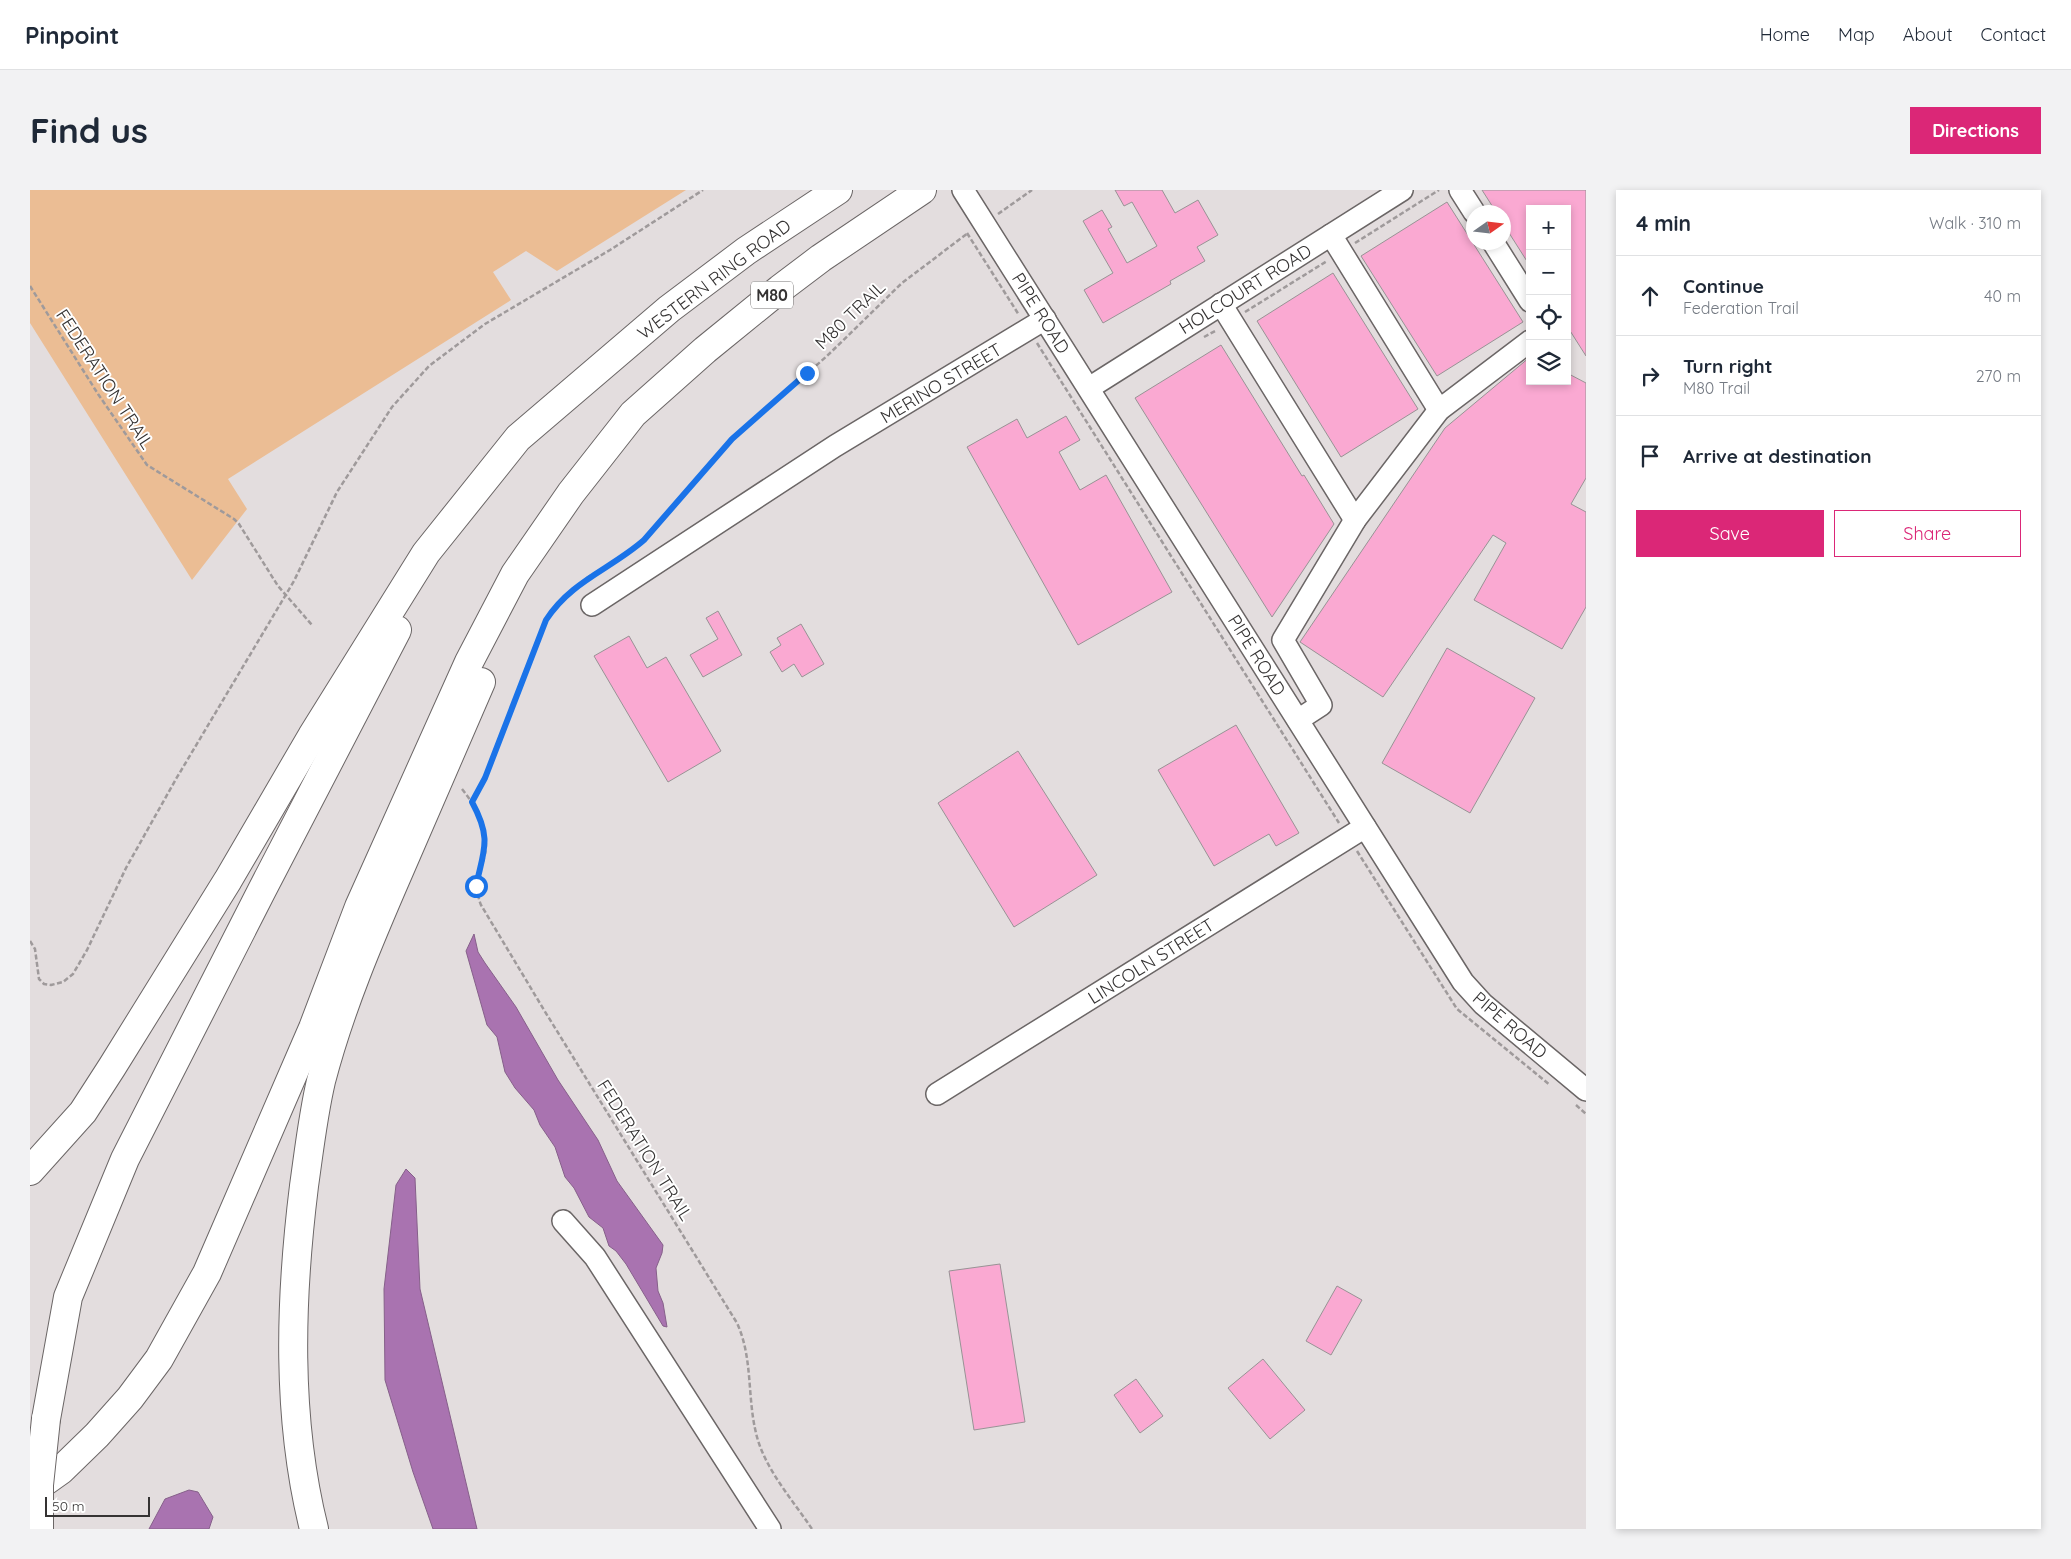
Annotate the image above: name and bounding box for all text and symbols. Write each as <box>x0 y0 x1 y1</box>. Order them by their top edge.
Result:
text: Pinpoint <box>25 20 119 50</box>
text: Home <box>1760 23 1810 46</box>
text: Map <box>1838 23 1875 46</box>
text: About <box>1903 23 1953 46</box>
text: Contact <box>1981 23 2046 46</box>
button: Directions <box>1910 107 2041 154</box>
text: Find us <box>30 108 148 152</box>
north arrow <box>1466 205 1511 250</box>
map controls <box>1526 205 1571 385</box>
button: + <box>1526 205 1571 250</box>
text: 4 min <box>1636 210 1691 236</box>
text: Walk · 310 m <box>1929 213 2021 233</box>
street label: WESTERN RING ROAD <box>633 214 795 344</box>
street label: HOLCOURT ROAD <box>1174 239 1316 339</box>
button: − <box>1526 250 1571 295</box>
street label: PIPE ROAD <box>1007 268 1075 358</box>
text: Continue <box>1683 274 1764 298</box>
street label: M80 TRAIL <box>810 276 890 354</box>
road number: M80 <box>751 282 793 308</box>
icon: ahead <box>1636 282 1664 310</box>
text: 40 m <box>1984 286 2021 306</box>
button: locate <box>1526 295 1571 340</box>
text: Federation Trail <box>1683 298 1799 318</box>
street label: FEDERATION TRAIL <box>51 305 159 454</box>
street label: MERINO STREET <box>876 338 1006 428</box>
button: layers <box>1526 340 1571 385</box>
text: Turn right <box>1683 354 1772 378</box>
route end <box>796 362 819 385</box>
icon: right <box>1636 362 1664 390</box>
text: 270 m <box>1976 366 2021 386</box>
text: M80 Trail <box>1683 378 1750 398</box>
icon: arrive <box>1636 442 1664 470</box>
text: Arrive at destination <box>1683 444 1872 468</box>
button: Save <box>1636 510 1824 557</box>
button: Share <box>1834 510 2021 557</box>
street label: PIPE ROAD <box>1223 610 1291 700</box>
route start <box>465 875 488 898</box>
street label: LINCOLN STREET <box>1084 913 1219 1009</box>
street label: PIPE ROAD <box>1468 986 1552 1064</box>
street label: FEDERATION TRAIL <box>592 1075 698 1225</box>
scale bar <box>45 1494 150 1517</box>
text: 50 m <box>52 1497 85 1515</box>

